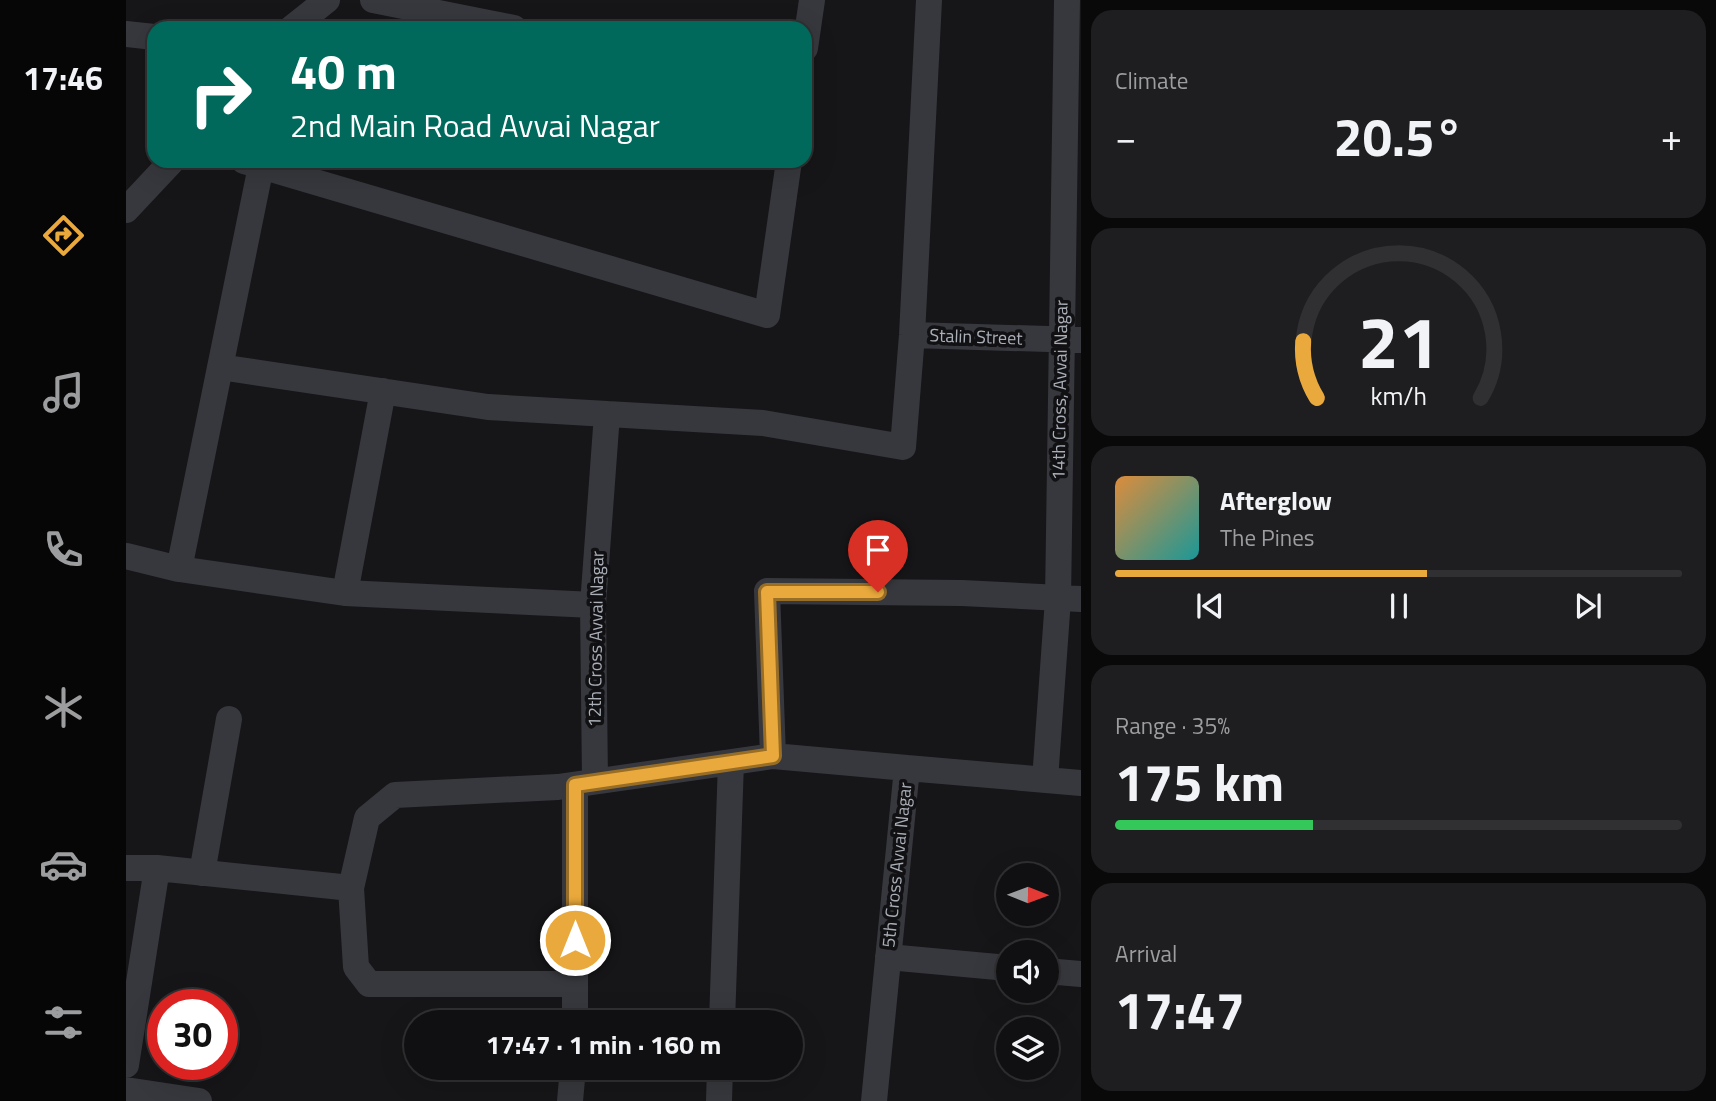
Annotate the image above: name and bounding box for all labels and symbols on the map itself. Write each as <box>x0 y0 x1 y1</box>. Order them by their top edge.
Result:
street label: 14th Cross, Avvai Nagar <box>1044 300 1075 480</box>
street label: Stalin Street <box>929 321 1024 352</box>
pin <box>848 520 908 592</box>
street label: 12th Cross Avvai Nagar <box>580 551 611 727</box>
street label: 5th Cross Avvai Nagar <box>874 781 919 949</box>
north arrow <box>996 863 1059 926</box>
position arrow <box>538 903 612 977</box>
speed limit sign: 30 <box>147 989 238 1080</box>

